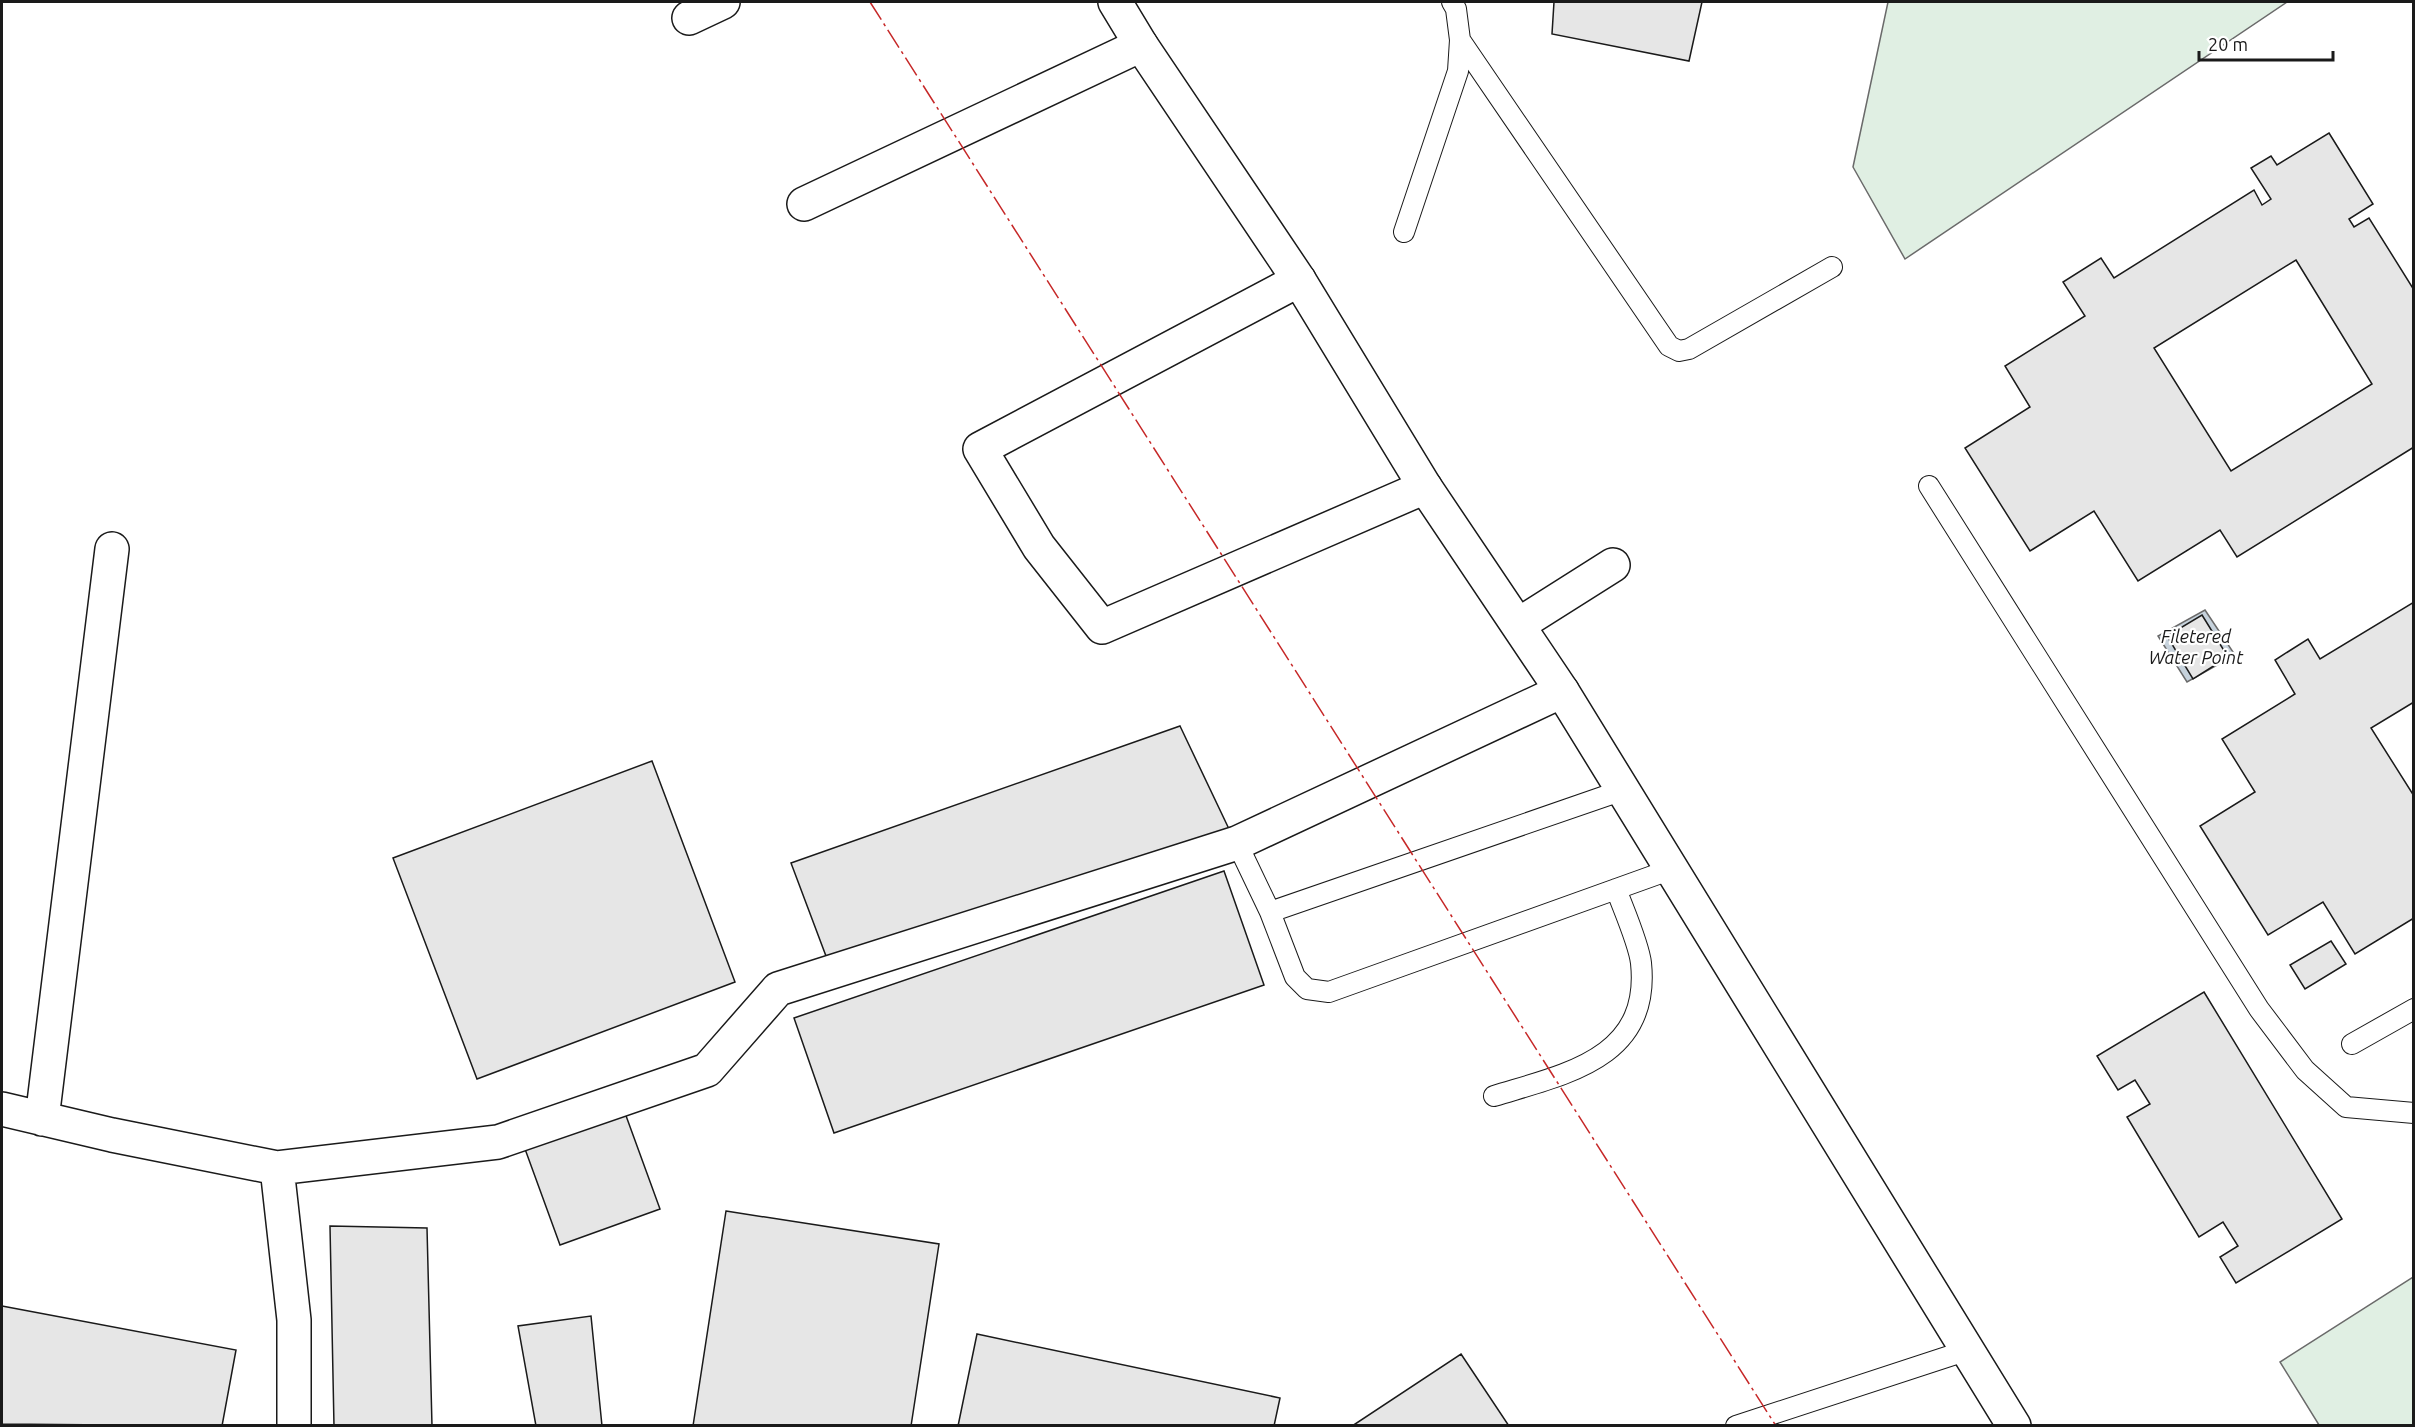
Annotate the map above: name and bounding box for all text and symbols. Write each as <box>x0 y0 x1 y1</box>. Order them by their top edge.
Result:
scale bar <box>2199 24 2332 62</box>
text: 20 m <box>2208 34 2248 54</box>
water label: Filetered Water Point <box>2149 626 2244 667</box>

